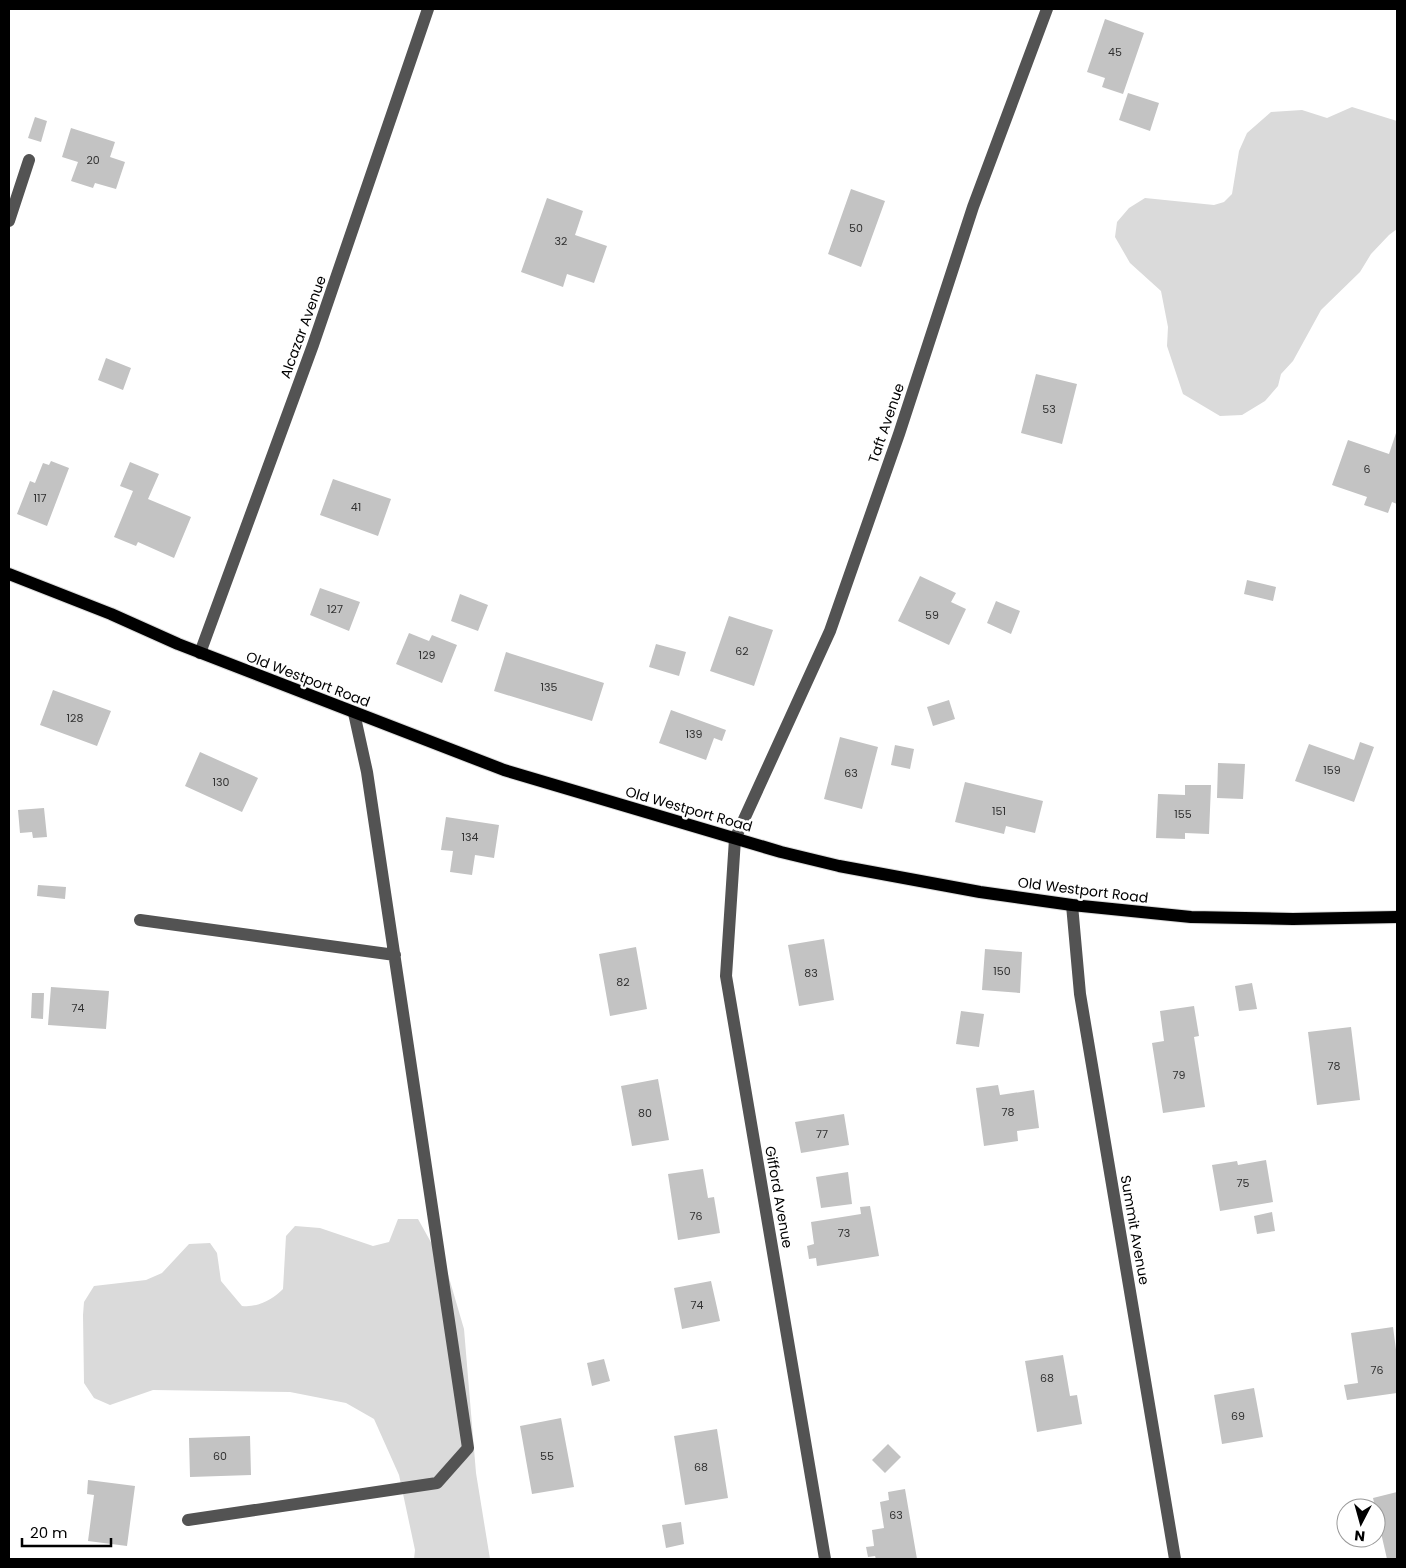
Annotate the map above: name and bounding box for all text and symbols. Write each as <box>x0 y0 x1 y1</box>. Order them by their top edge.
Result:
house number: 45 <box>1108 44 1122 60</box>
house number: 20 <box>86 152 100 168</box>
house number: 50 <box>849 220 863 236</box>
house number: 32 <box>555 233 567 249</box>
street label: Alcazar Avenue <box>275 272 331 381</box>
street label: Taft Avenue <box>863 380 909 466</box>
house number: 53 <box>1042 401 1056 417</box>
house number: 6 <box>1364 461 1371 477</box>
house number: 117 <box>33 490 47 506</box>
house number: 41 <box>351 499 361 515</box>
house number: 127 <box>327 601 343 617</box>
house number: 59 <box>925 607 939 623</box>
house number: 62 <box>735 643 749 659</box>
street label: Old Westport Road <box>243 646 373 712</box>
house number: 129 <box>419 647 435 663</box>
house number: 135 <box>541 679 558 695</box>
house number: 128 <box>67 710 83 726</box>
house number: 139 <box>686 726 703 742</box>
house number: 159 <box>1323 762 1341 778</box>
house number: 63 <box>844 765 858 781</box>
house number: 130 <box>213 774 230 790</box>
street label: Old Westport Road <box>623 781 755 837</box>
house number: 151 <box>992 803 1006 819</box>
house number: 155 <box>1174 806 1192 822</box>
house number: 134 <box>462 829 479 845</box>
street label: Old Westport Road <box>1017 872 1149 908</box>
house number: 150 <box>993 963 1011 979</box>
house number: 83 <box>804 965 818 981</box>
house number: 82 <box>616 974 630 990</box>
house number: 74 <box>72 1000 85 1016</box>
house number: 78 <box>1328 1058 1341 1074</box>
house number: 79 <box>1173 1067 1186 1083</box>
house number: 78 <box>1002 1104 1015 1120</box>
house number: 80 <box>638 1105 652 1121</box>
house number: 77 <box>816 1126 828 1142</box>
street label: Gifford Avenue <box>760 1144 798 1250</box>
street label: Summit Avenue <box>1116 1174 1155 1287</box>
house number: 75 <box>1237 1175 1250 1191</box>
house number: 76 <box>690 1208 703 1224</box>
house number: 73 <box>838 1225 850 1241</box>
house number: 74 <box>691 1297 704 1313</box>
house number: 76 <box>1371 1362 1384 1378</box>
house number: 68 <box>1040 1370 1054 1386</box>
house number: 69 <box>1231 1408 1245 1424</box>
house number: 60 <box>213 1448 227 1464</box>
house number: 55 <box>540 1448 554 1464</box>
house number: 68 <box>694 1459 708 1475</box>
north arrow <box>1336 1498 1386 1548</box>
house number: 63 <box>889 1507 903 1523</box>
scale bar <box>22 1516 111 1548</box>
text: 20 m <box>30 1522 68 1543</box>
text: N <box>1353 1525 1366 1546</box>

